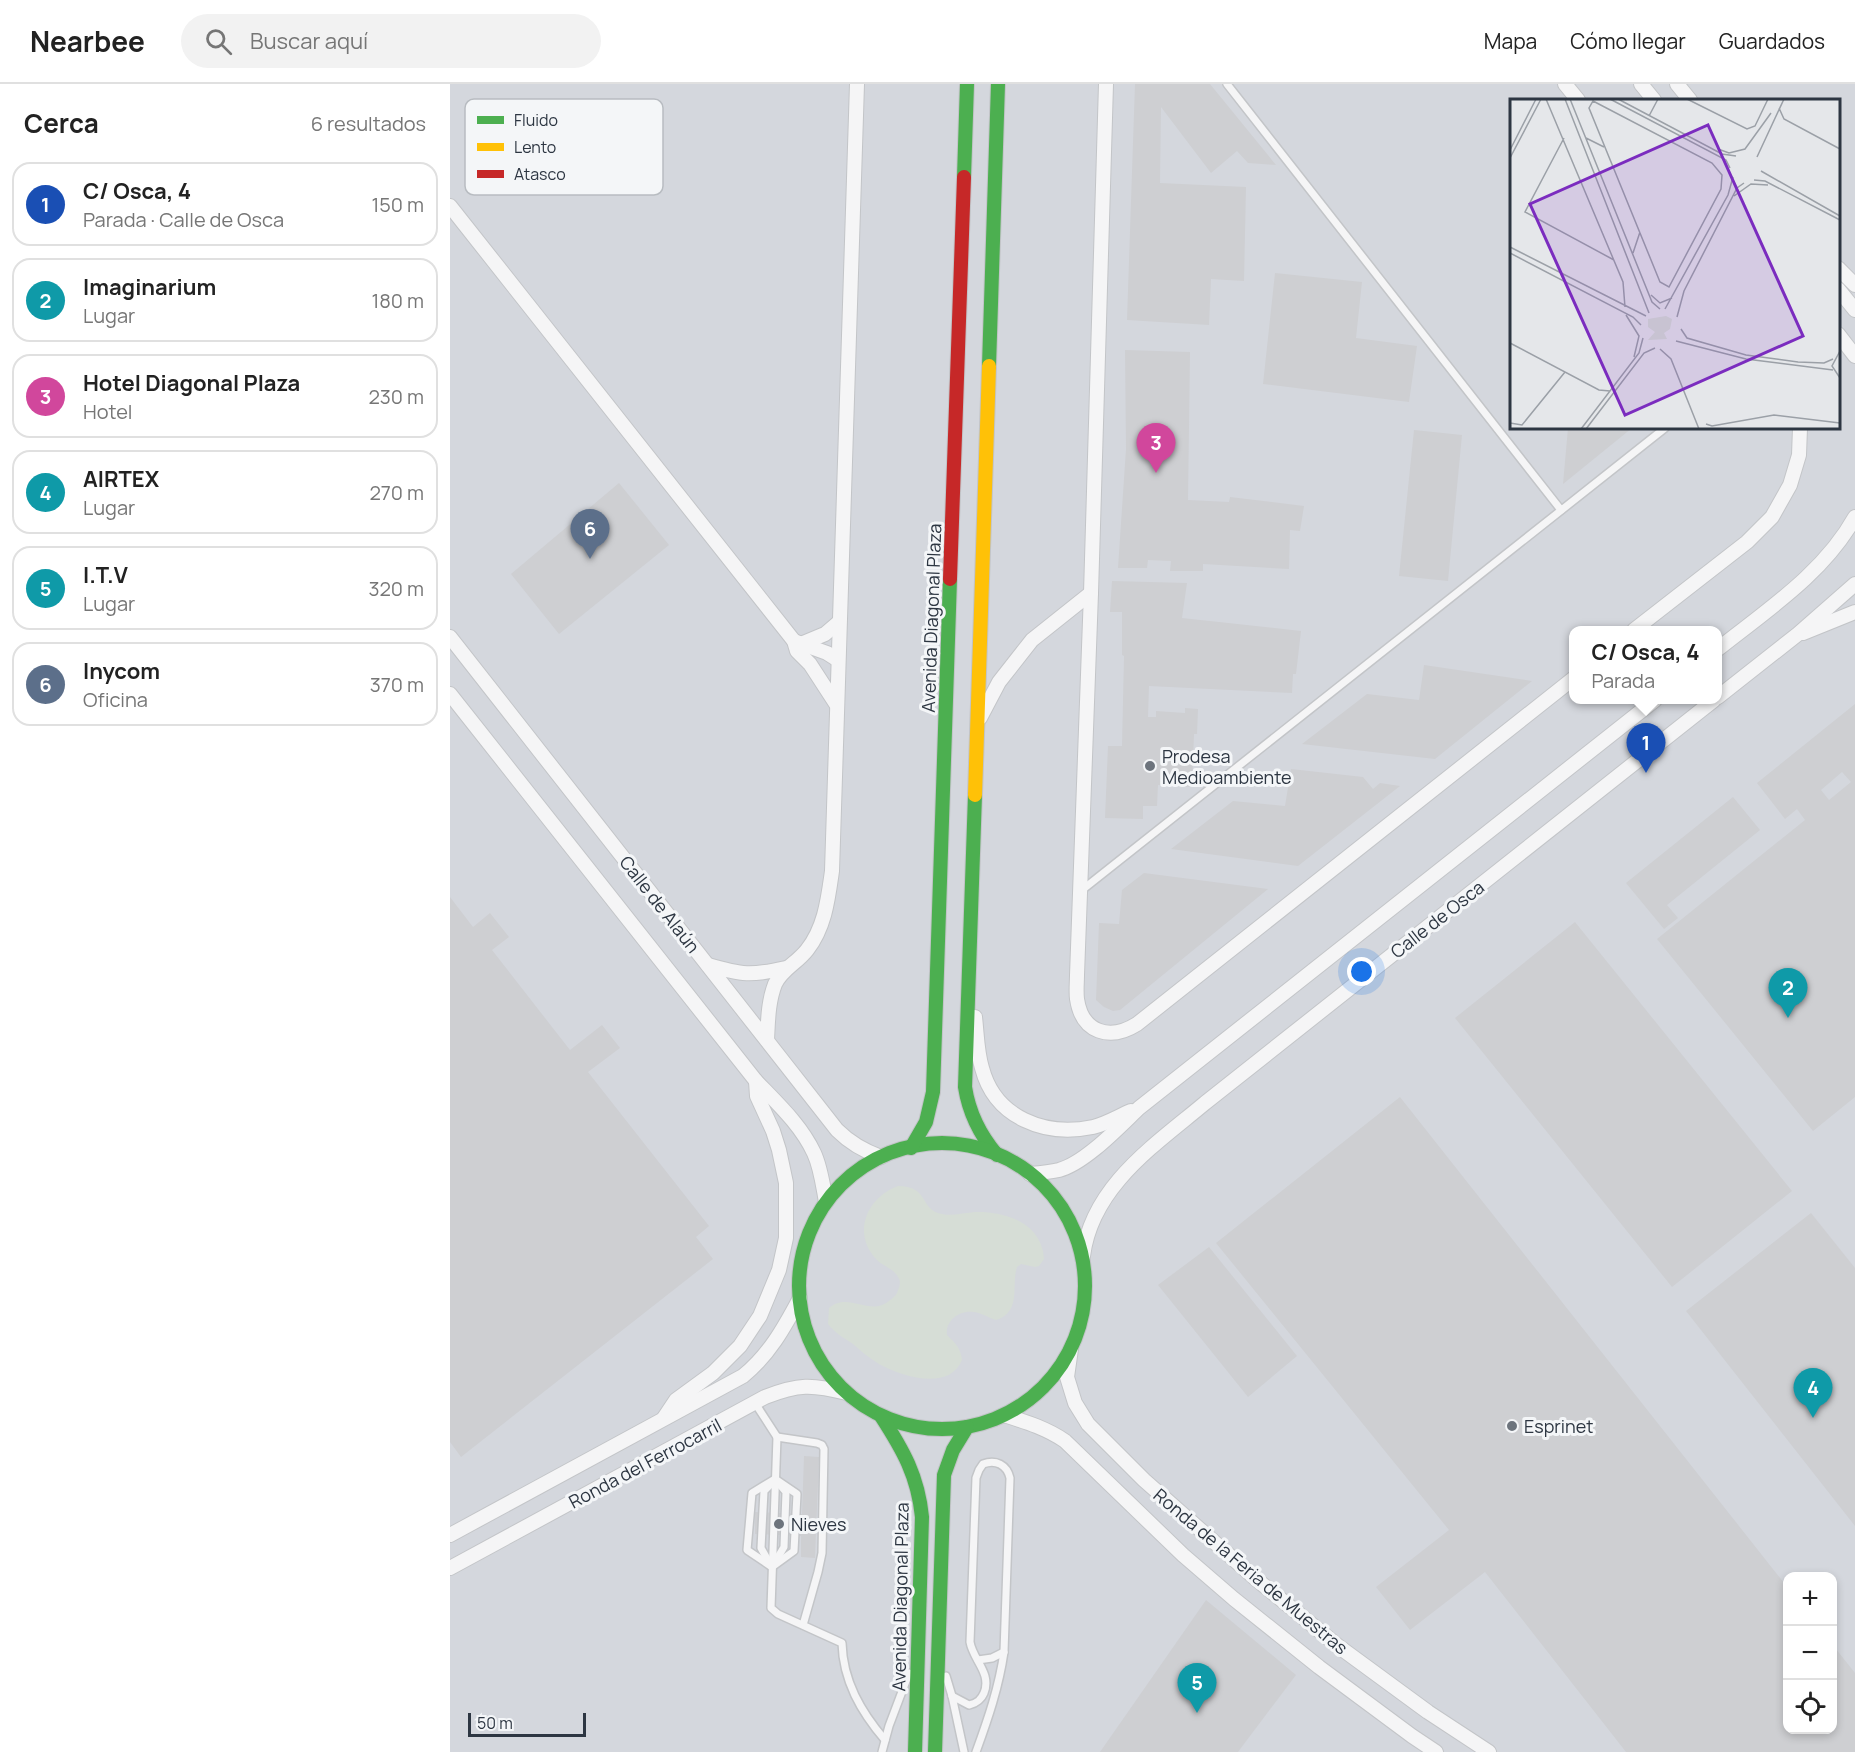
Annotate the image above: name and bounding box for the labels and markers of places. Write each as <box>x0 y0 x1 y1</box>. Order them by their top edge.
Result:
pin: 3 <box>1136 424 1176 473</box>
pin: 6 <box>570 510 610 559</box>
pin: 1 <box>1626 724 1666 773</box>
place label: Prodesa Medioambiente <box>1162 744 1292 789</box>
marker: Prodesa Medioambiente <box>1143 759 1157 773</box>
pin: 2 <box>1768 968 1808 1018</box>
pin: 4 <box>1794 1368 1832 1418</box>
place label: Esprinet <box>1524 1414 1593 1438</box>
marker: Esprinet <box>1505 1419 1519 1433</box>
place label: Nieves <box>791 1512 846 1536</box>
marker: Nieves <box>772 1517 786 1531</box>
pin: 5 <box>1178 1664 1216 1713</box>

